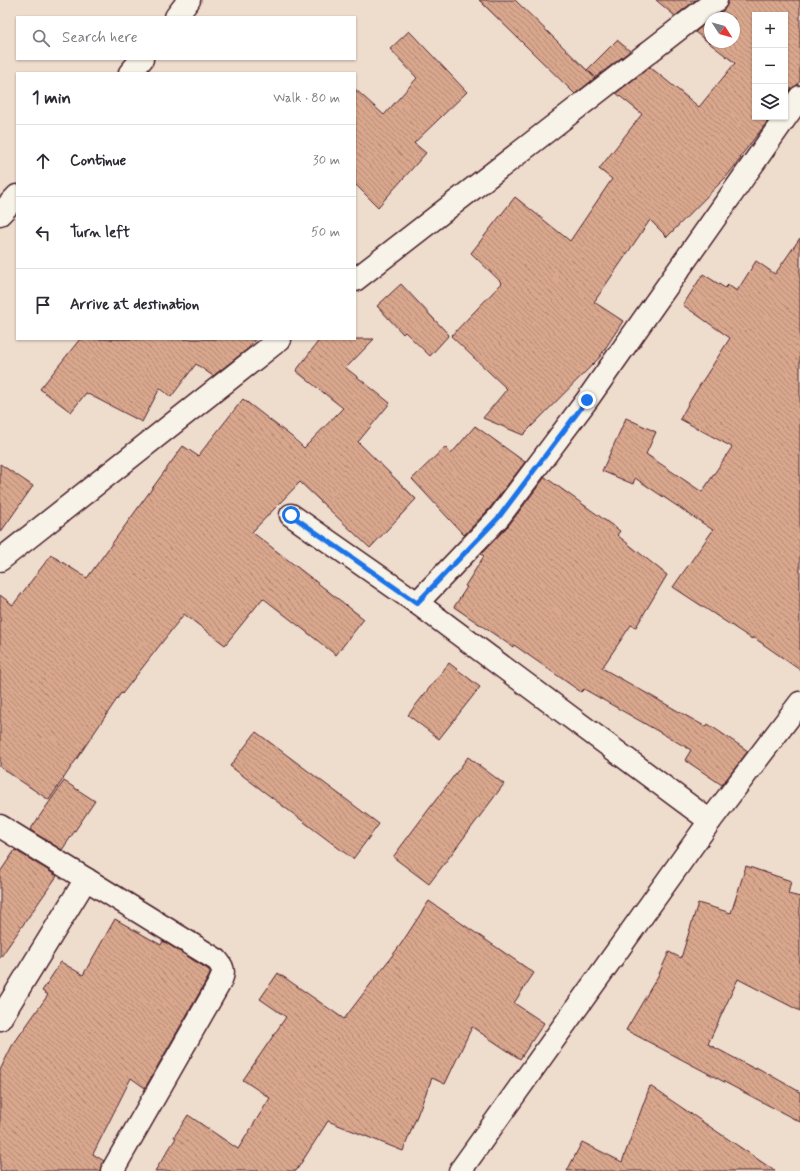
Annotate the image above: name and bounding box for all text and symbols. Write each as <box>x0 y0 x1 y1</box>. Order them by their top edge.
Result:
north arrow <box>704 12 740 48</box>
map controls <box>752 12 788 120</box>
button: + <box>752 12 788 48</box>
search box <box>16 16 356 60</box>
icon: search <box>30 27 52 49</box>
text: Search here <box>62 28 138 48</box>
button: − <box>752 48 788 84</box>
button: layers <box>752 84 788 120</box>
text: 1 min <box>32 87 71 109</box>
text: Walk · 80 m <box>273 90 340 107</box>
icon: ahead <box>32 150 54 172</box>
text: Continue <box>70 151 126 171</box>
text: 30 m <box>313 152 340 169</box>
icon: left <box>32 222 54 244</box>
text: Turn left <box>70 223 130 243</box>
text: 50 m <box>311 224 340 241</box>
icon: arrive <box>32 294 54 316</box>
text: Arrive at destination <box>70 295 199 315</box>
route end <box>578 391 596 409</box>
route start <box>282 506 300 524</box>

